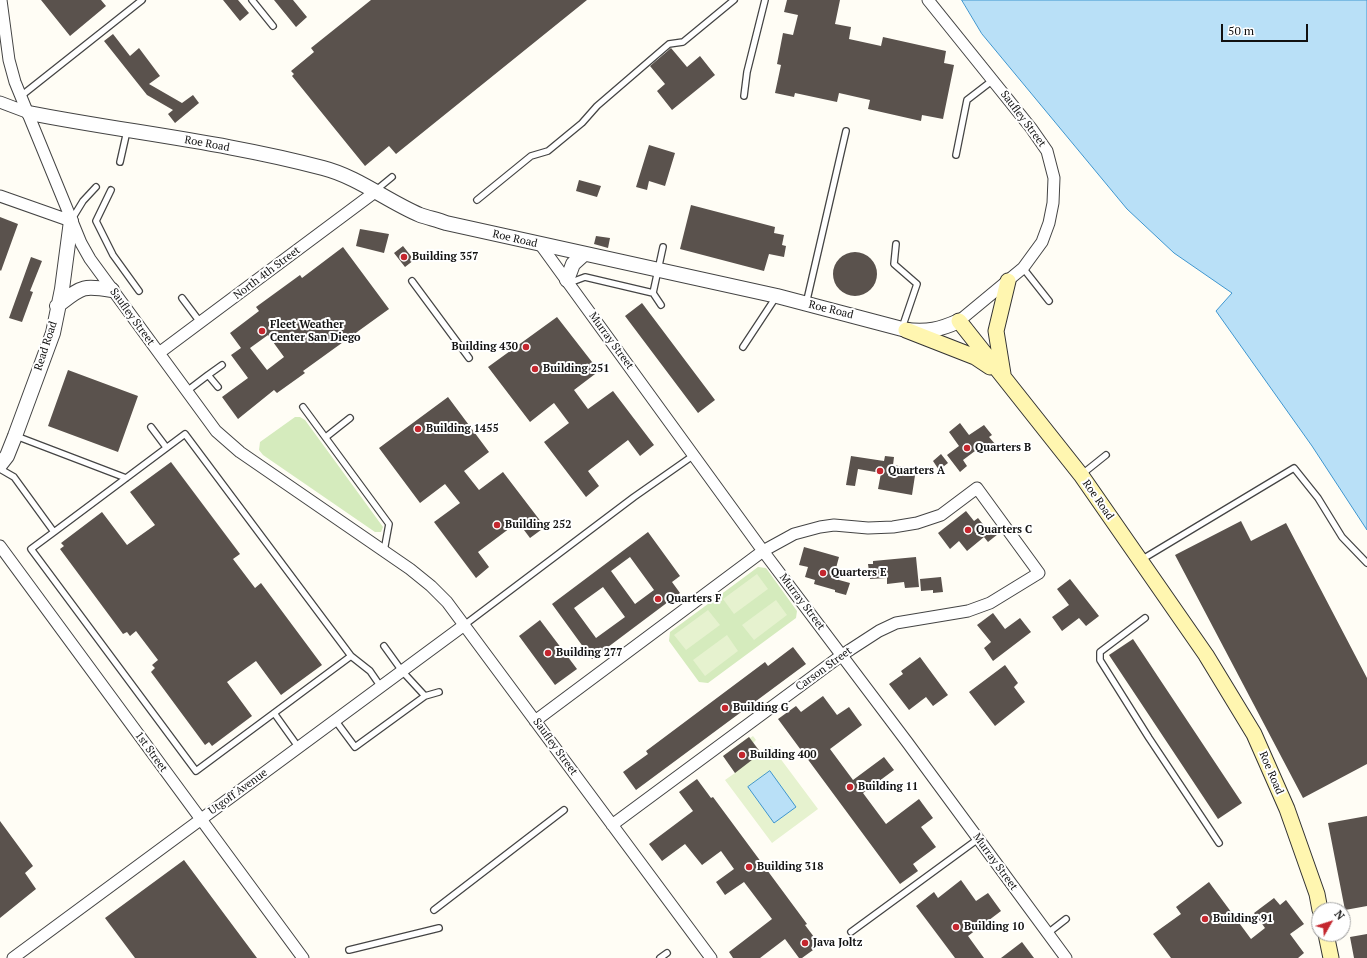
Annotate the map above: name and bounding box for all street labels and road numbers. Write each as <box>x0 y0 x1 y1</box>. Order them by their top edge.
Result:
street label: Saufley Street <box>997 88 1049 150</box>
street label: Roe Road <box>183 134 231 154</box>
street label: Roe Road <box>491 227 539 251</box>
street label: North 4th Street <box>231 244 303 302</box>
street label: Saufley Street <box>107 286 157 348</box>
street label: Roe Road <box>807 298 855 322</box>
street label: Murray Street <box>586 310 636 372</box>
street label: Read Road <box>32 320 60 372</box>
street label: Roe Road <box>1080 478 1116 522</box>
street label: Murray Street <box>776 571 828 633</box>
street label: Carson Street <box>793 644 855 694</box>
street label: Saufley Street <box>530 716 580 778</box>
street label: 1st Street <box>132 729 170 775</box>
street label: Roe Road <box>1256 749 1286 797</box>
street label: Utgoff Avenue <box>206 766 270 818</box>
street label: Murray Street <box>970 831 1020 893</box>

